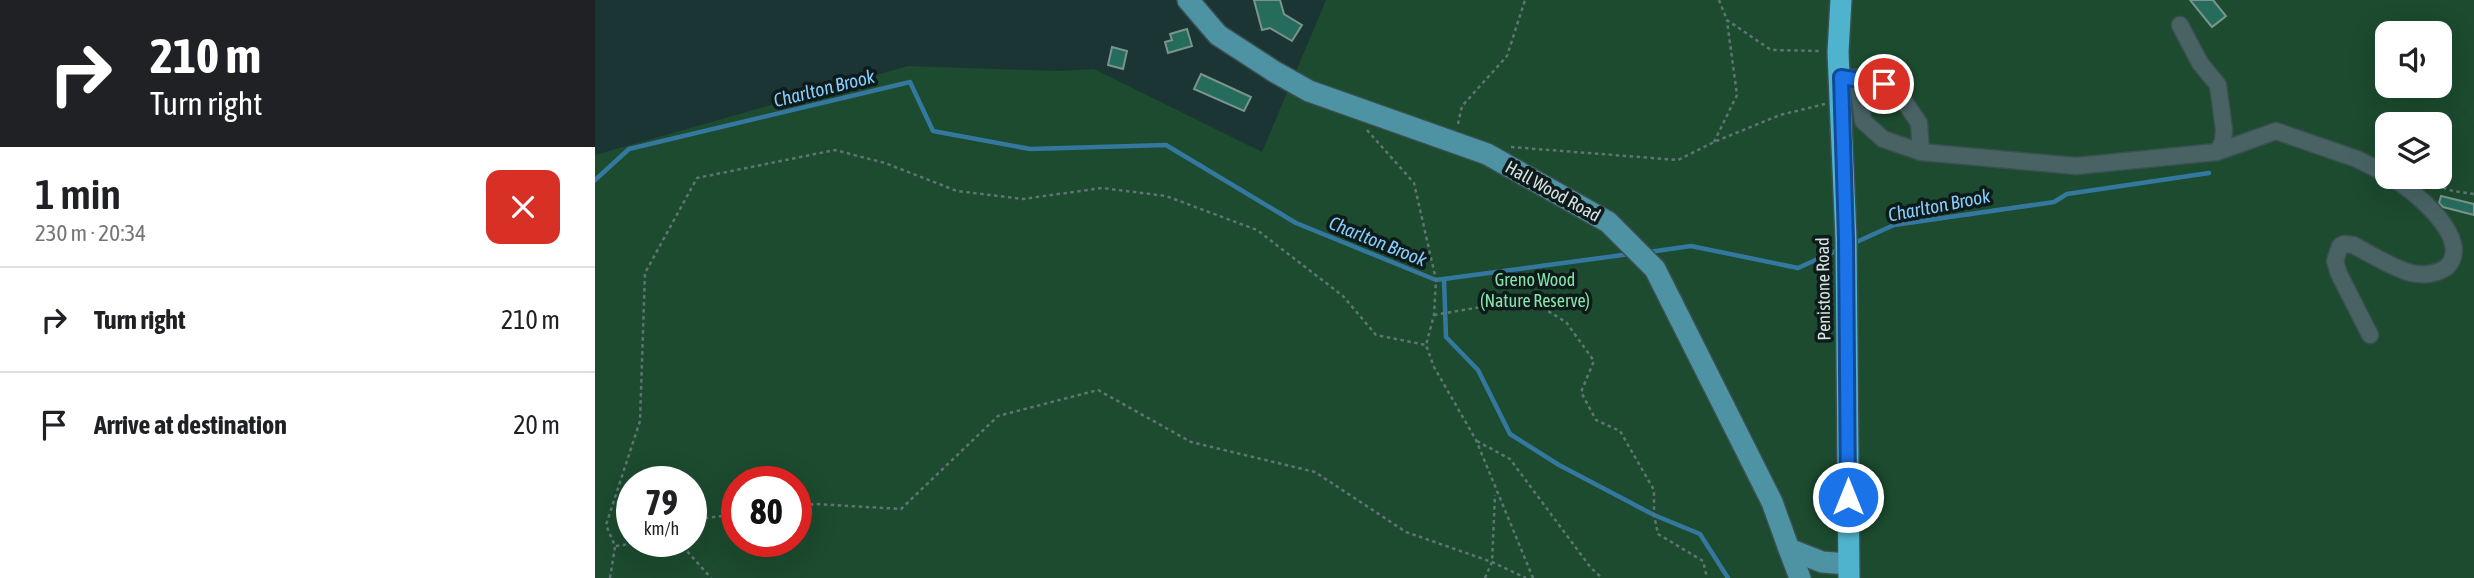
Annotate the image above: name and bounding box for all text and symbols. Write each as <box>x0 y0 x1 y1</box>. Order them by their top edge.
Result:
map controls <box>2375 21 2452 189</box>
button: sound <box>2375 21 2452 98</box>
text: 210 m <box>150 27 261 83</box>
icon: right <box>35 28 126 119</box>
pin <box>1854 54 1914 114</box>
water label: Charlton Brook <box>771 65 878 111</box>
icon: arrive <box>1865 65 1903 103</box>
text: Turn right <box>150 85 263 122</box>
button: layers <box>2375 112 2452 189</box>
street label: Hall Wood Road <box>1502 156 1604 226</box>
text: 1 min <box>35 170 121 218</box>
button: close <box>486 170 560 244</box>
water label: Charlton Brook <box>1886 184 1993 226</box>
water label: Charlton Brook <box>1326 211 1431 271</box>
text: 230 m · 20:34 <box>35 220 146 246</box>
street label: Penistone Road <box>1812 237 1834 341</box>
park label: Greno Wood (Nature Reserve) <box>1480 269 1590 311</box>
icon: right <box>35 301 73 339</box>
text: Turn right <box>94 305 185 335</box>
text: 210 m <box>501 305 560 335</box>
icon: arrive <box>35 406 73 444</box>
text: Arrive at destination <box>94 410 287 440</box>
text: 20 m <box>513 410 560 440</box>
position arrow <box>1811 460 1885 534</box>
speed limit sign: 80 <box>721 466 812 557</box>
text: 79 <box>645 482 678 522</box>
text: km/h <box>644 518 679 539</box>

